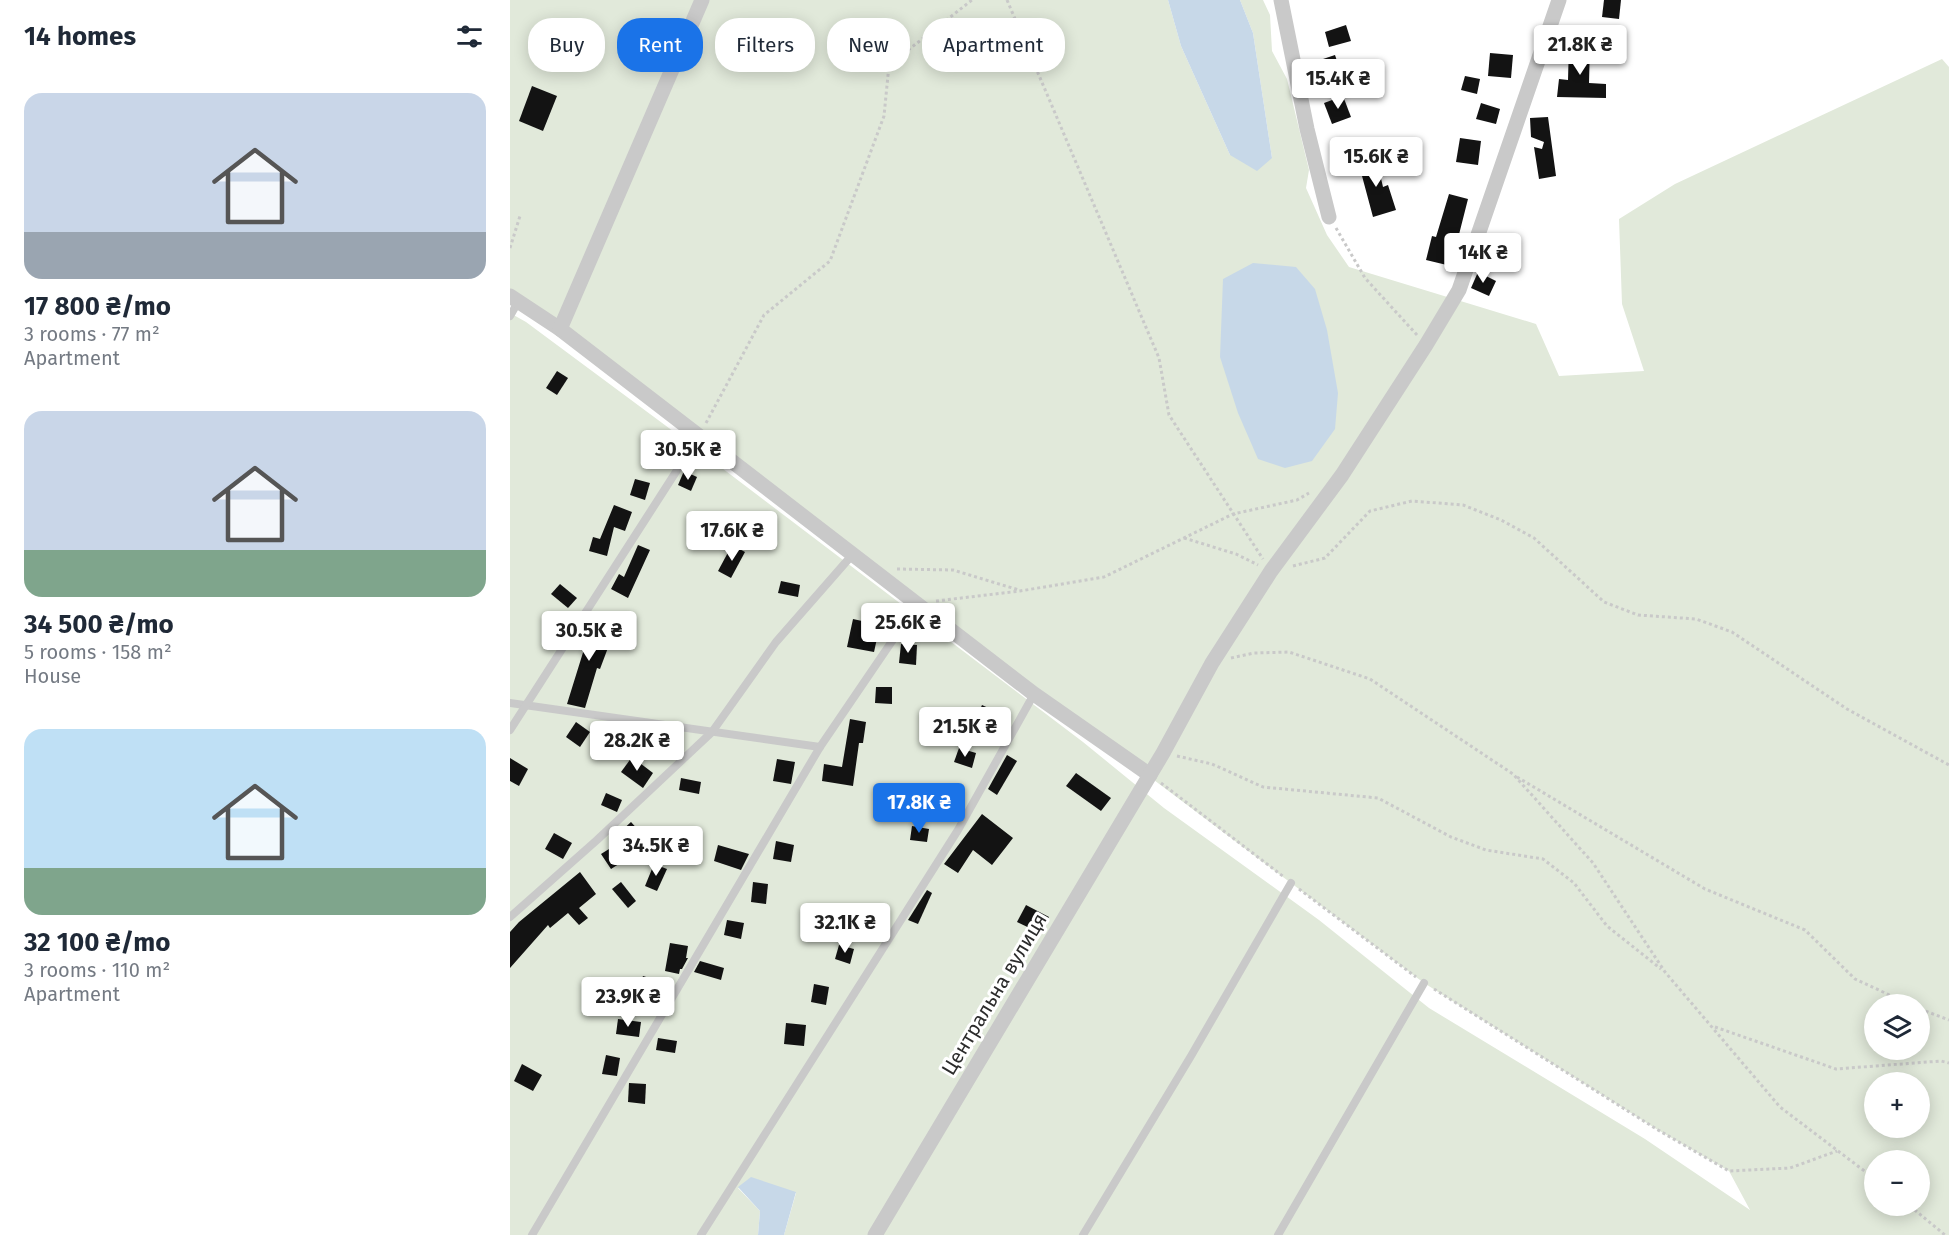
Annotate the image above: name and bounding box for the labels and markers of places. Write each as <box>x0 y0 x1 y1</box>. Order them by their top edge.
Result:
pin: 21.8K ₴ <box>1525 25 1635 76</box>
pin: 15.4K ₴ <box>1283 59 1393 110</box>
pin: 15.6K ₴ <box>1321 137 1431 188</box>
pin: 14K ₴ <box>1441 233 1525 284</box>
pin: 30.5K ₴ <box>633 430 743 481</box>
pin: 17.6K ₴ <box>677 511 787 562</box>
pin: 25.6K ₴ <box>853 603 963 654</box>
pin: 30.5K ₴ <box>534 611 644 662</box>
pin: 21.5K ₴ <box>910 707 1020 758</box>
pin: 28.2K ₴ <box>582 721 692 772</box>
pin: 17.8K ₴ <box>864 783 974 834</box>
pin: 34.5K ₴ <box>601 826 711 877</box>
pin: 32.1K ₴ <box>790 903 900 954</box>
pin: 23.9K ₴ <box>573 977 683 1028</box>

